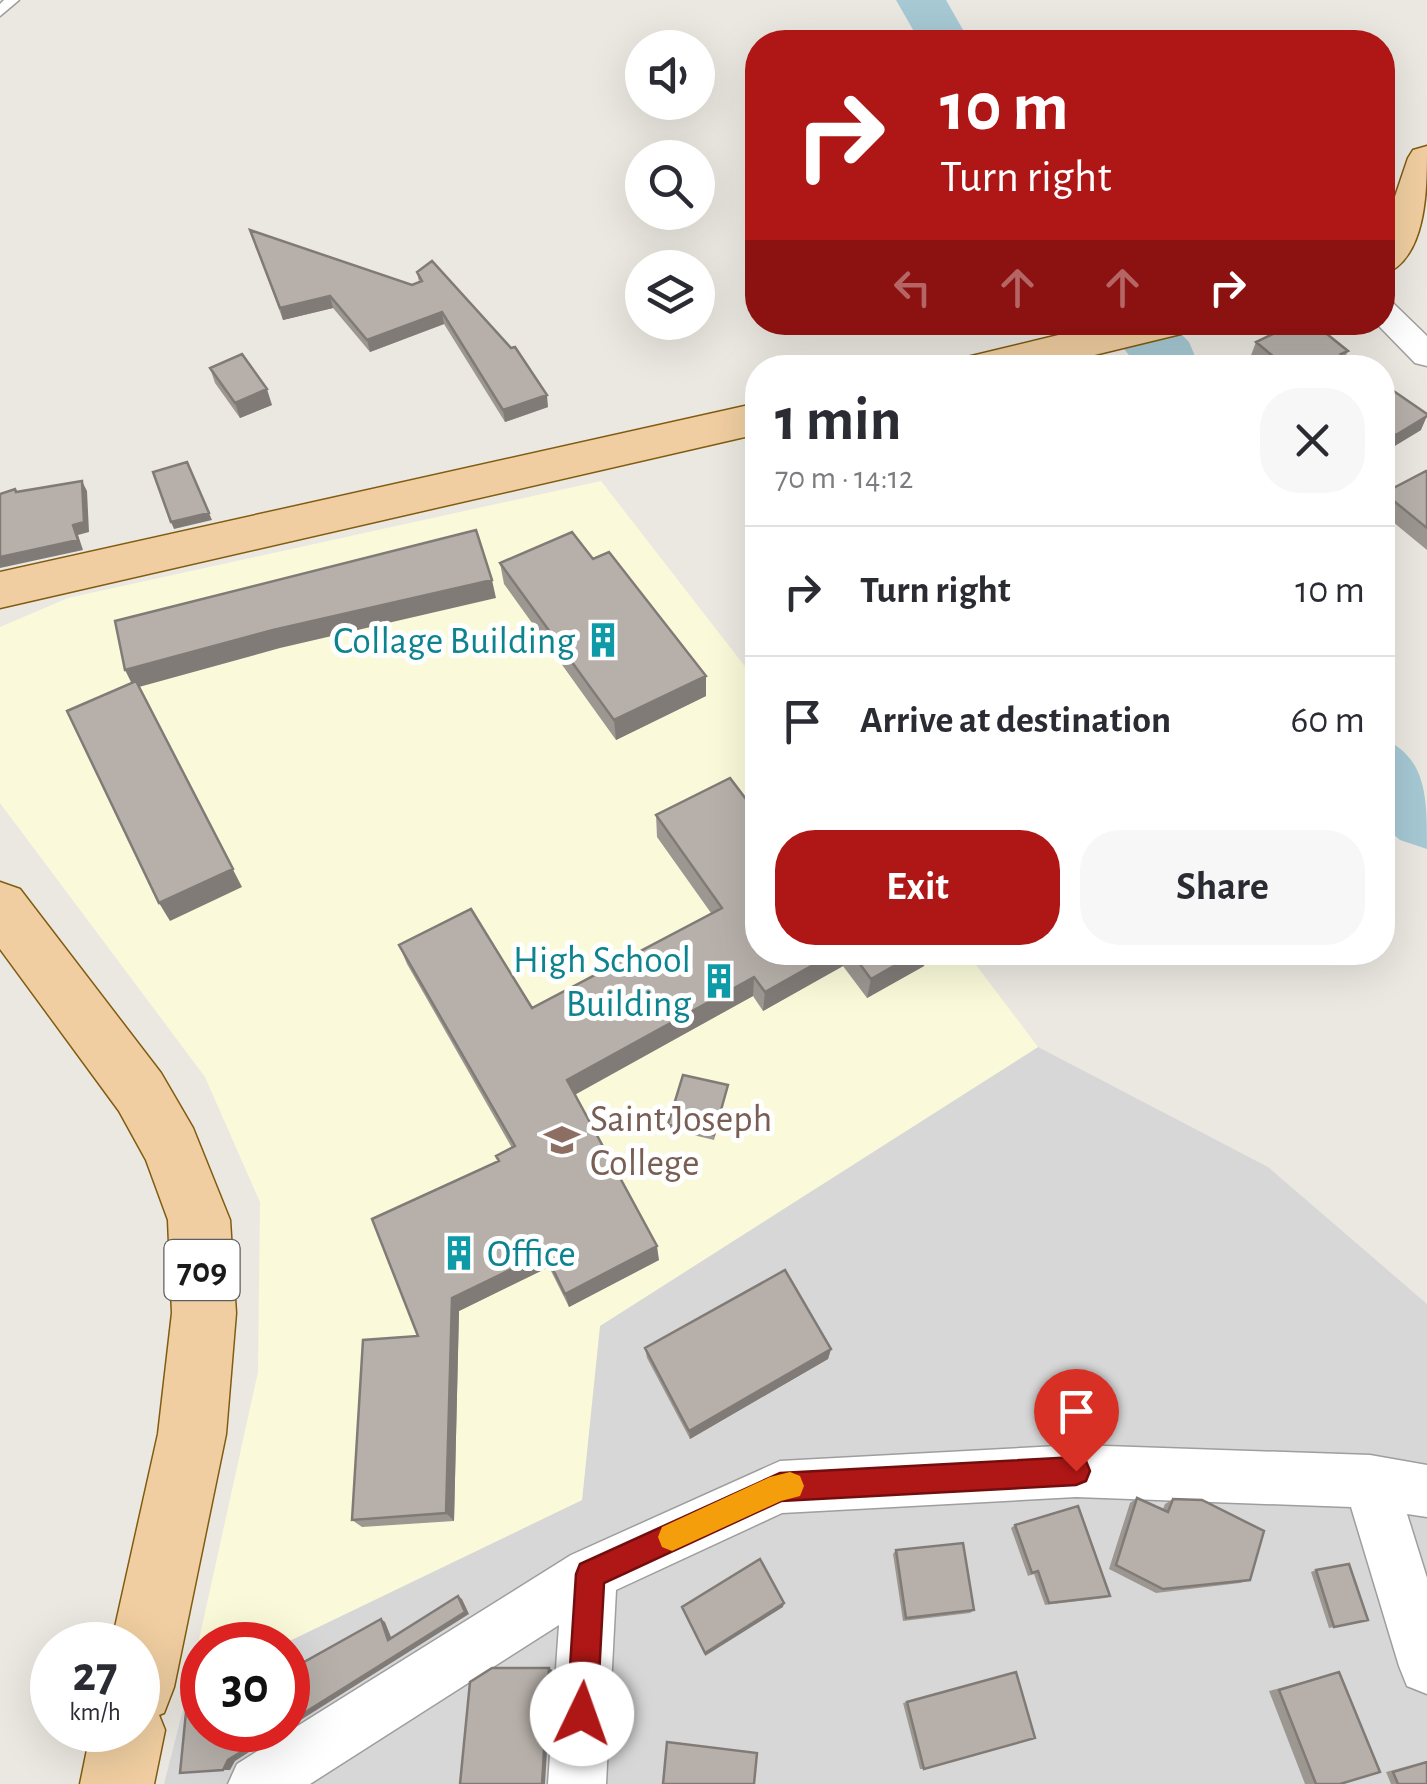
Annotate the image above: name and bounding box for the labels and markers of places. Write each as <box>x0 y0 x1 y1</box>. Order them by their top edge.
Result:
building icon: Collage Building <box>584 621 622 659</box>
place label: Collage Building <box>333 623 575 661</box>
place label: High School Building <box>513 942 691 1024</box>
building icon: High School Building <box>700 962 738 1000</box>
place label: Saint Joseph College <box>590 1101 772 1183</box>
school or university icon: Saint Joseph College <box>543 1121 581 1159</box>
building icon: Office <box>440 1234 478 1272</box>
place label: Office <box>487 1236 576 1274</box>
pin <box>1034 1369 1119 1472</box>

